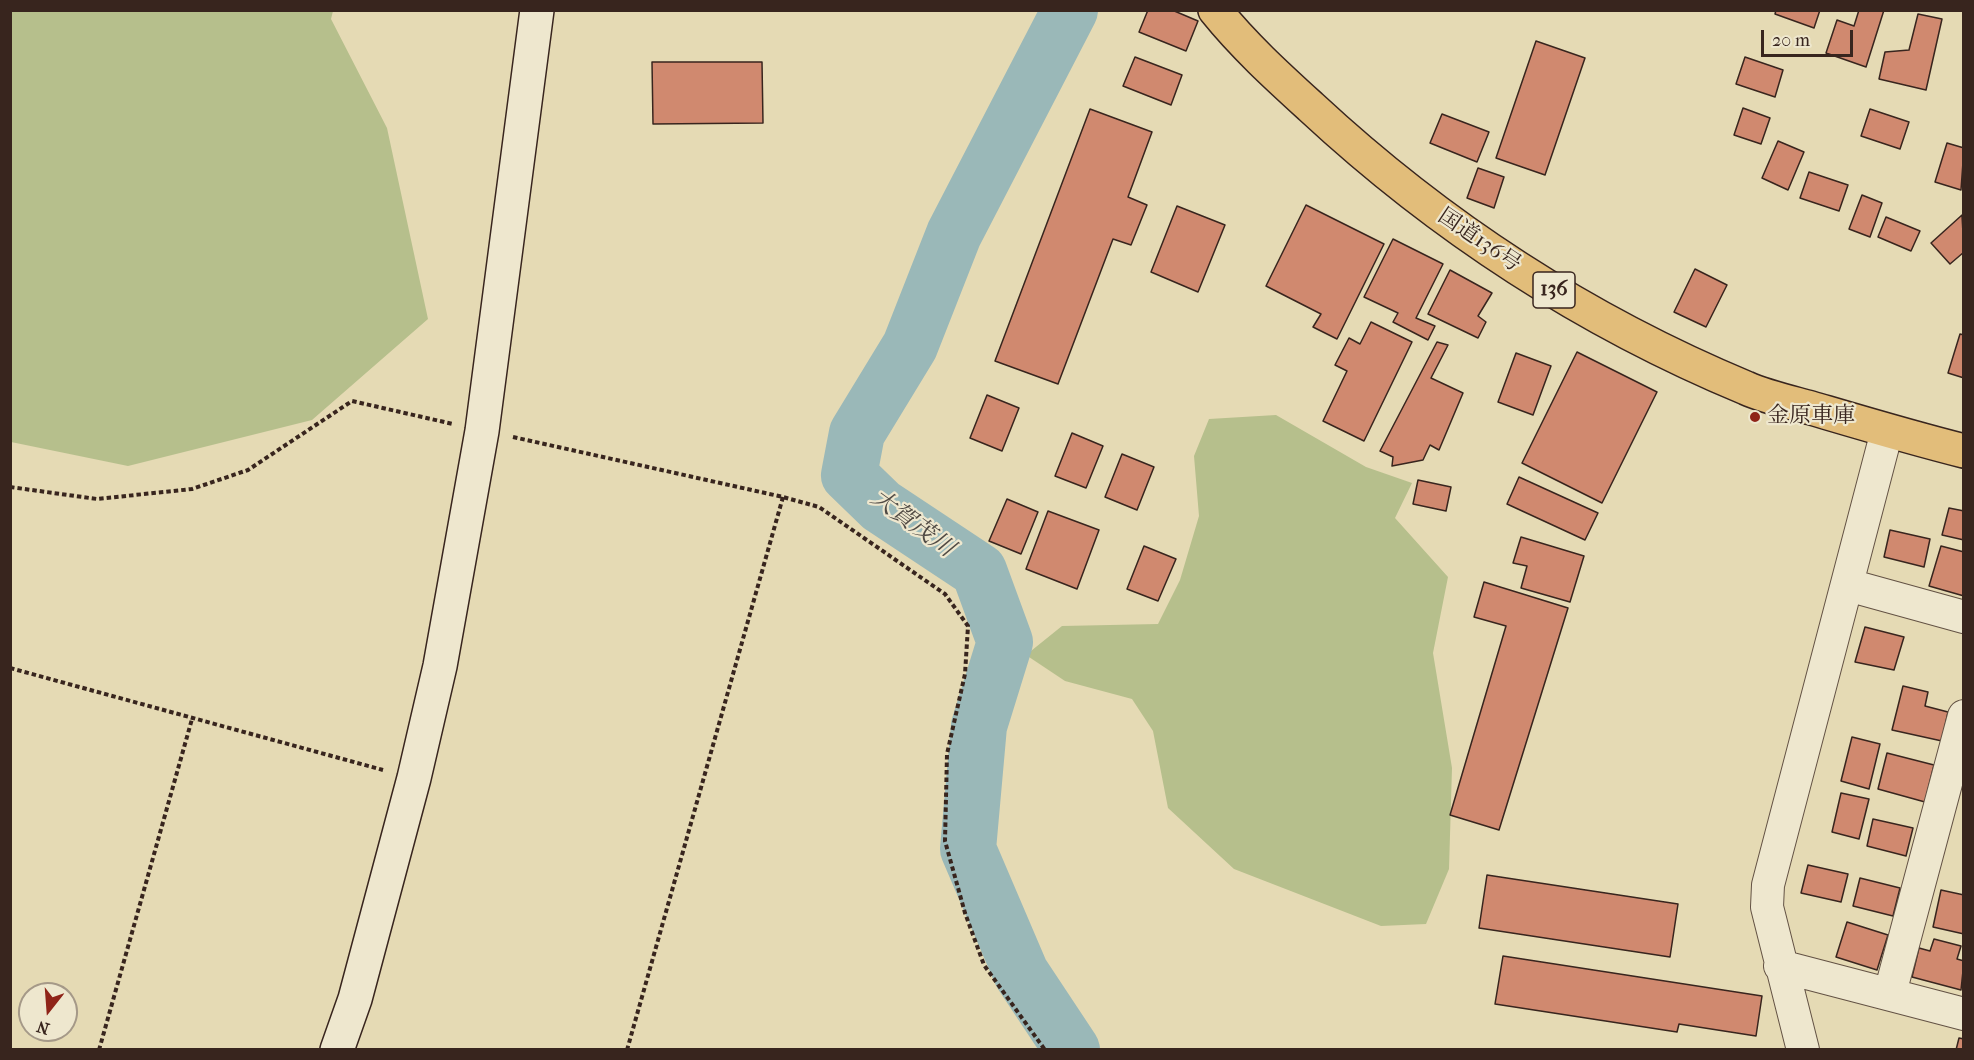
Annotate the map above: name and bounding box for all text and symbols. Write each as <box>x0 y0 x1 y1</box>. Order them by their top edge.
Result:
scale bar <box>1764 18 1856 56</box>
text: 20 m <box>1772 30 1810 51</box>
street label: 国道136号 <box>1432 204 1526 278</box>
road number: 136 <box>1533 272 1575 308</box>
place label: 金原車庫 <box>1767 404 1855 430</box>
marker: 金原車庫 <box>1748 410 1762 424</box>
water label: 大賀茂川 <box>865 484 959 564</box>
north arrow <box>18 982 78 1042</box>
text: N <box>35 1017 52 1039</box>

